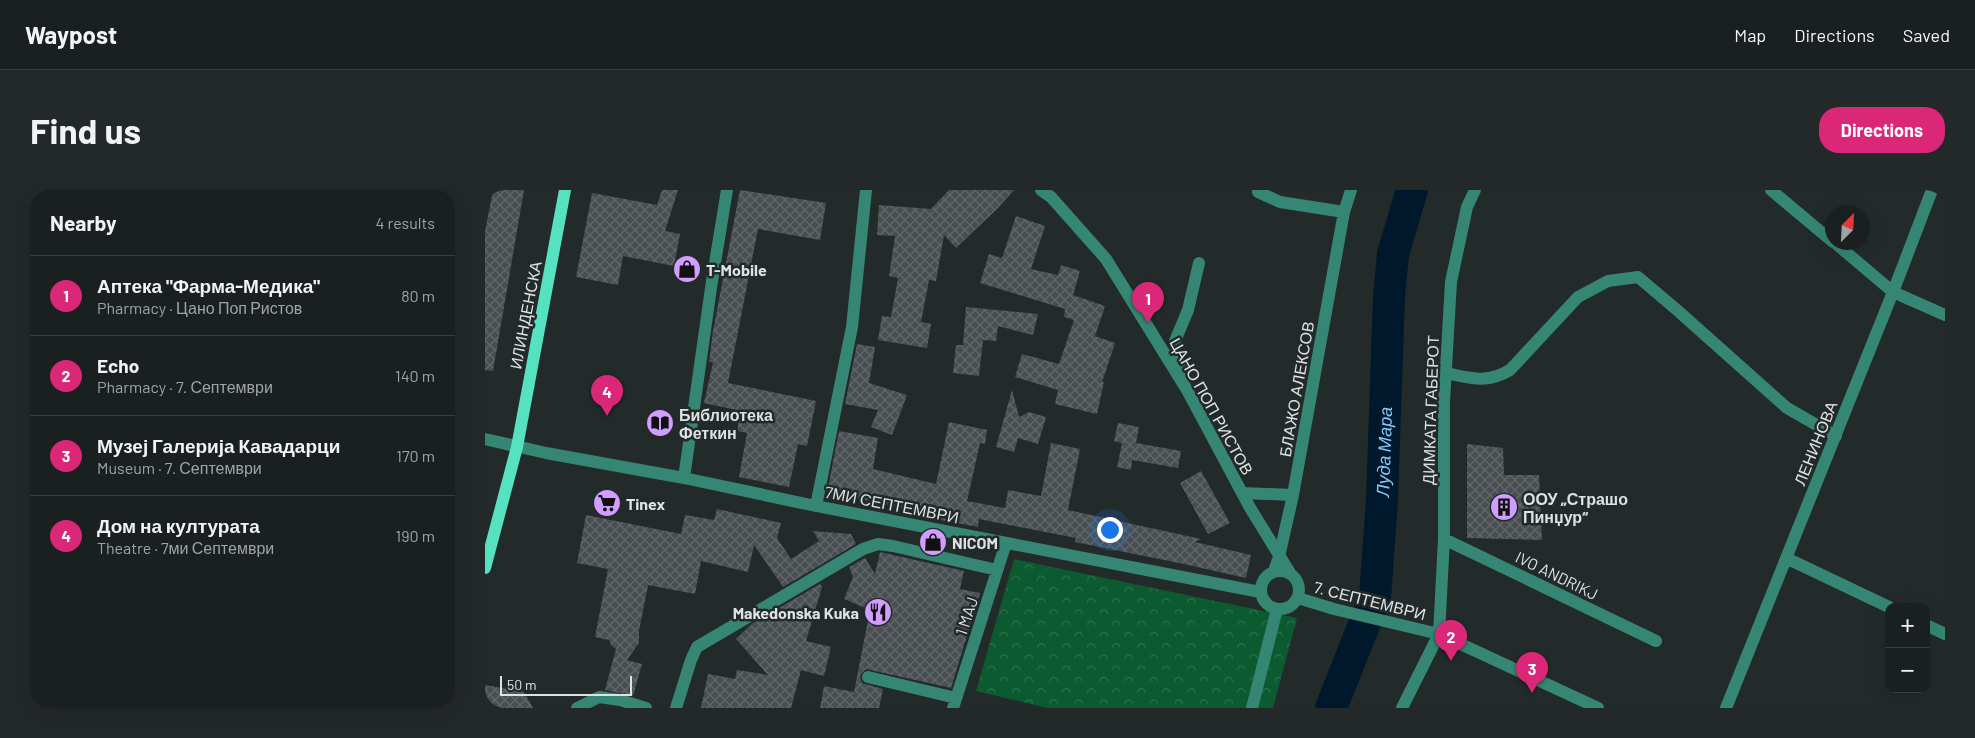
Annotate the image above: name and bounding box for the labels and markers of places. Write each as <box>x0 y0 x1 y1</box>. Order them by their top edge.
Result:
shop icon: T-Mobile <box>672 254 702 284</box>
place label: T-Mobile <box>706 260 767 279</box>
pin: 1 <box>1132 282 1164 323</box>
pin: 4 <box>591 375 623 416</box>
place label: Библиотека Феткин <box>679 405 773 442</box>
library icon: Библиотека Феткин <box>645 408 675 438</box>
supermarket icon: Tinex <box>592 488 622 518</box>
place label: ООУ „Страшо Пинџур“ <box>1523 489 1628 526</box>
building icon: ООУ „Страшо Пинџур“ <box>1489 492 1519 522</box>
place label: Tinex <box>626 494 665 513</box>
shop icon: NICOM <box>918 527 948 557</box>
place label: NICOM <box>952 533 998 552</box>
restaurant icon: Makedonska Kuka <box>863 597 893 627</box>
place label: Makedonska Kuka <box>733 603 859 622</box>
pin: 2 <box>1435 620 1467 661</box>
pin: 3 <box>1516 652 1548 693</box>

